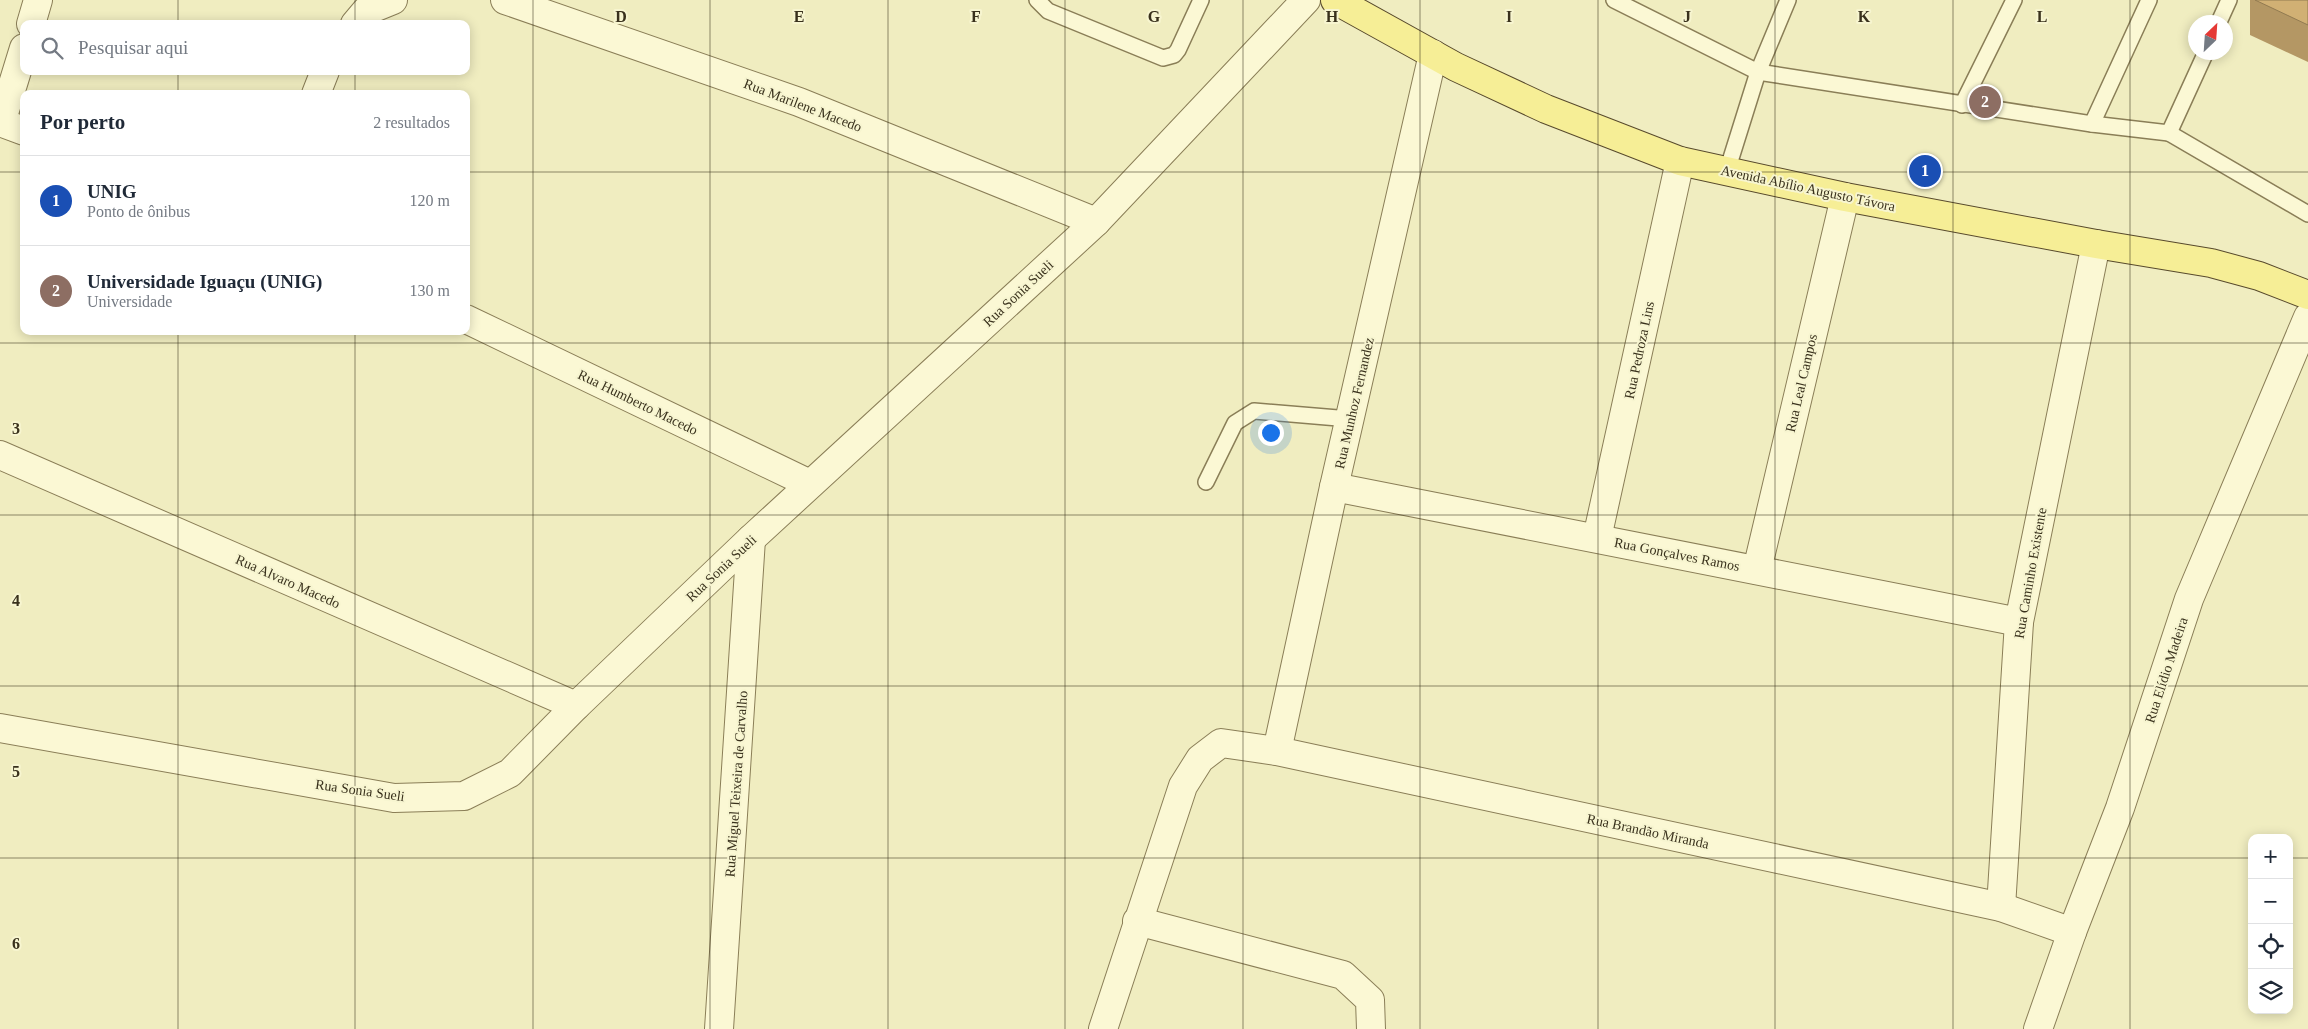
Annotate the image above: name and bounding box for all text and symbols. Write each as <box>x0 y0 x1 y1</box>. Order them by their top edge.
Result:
text: D <box>615 8 627 25</box>
text: E <box>794 8 804 25</box>
text: F <box>971 8 981 25</box>
text: G <box>1148 8 1161 25</box>
text: H <box>1326 8 1339 25</box>
text: I <box>1506 8 1512 25</box>
text: J <box>1683 8 1691 25</box>
text: K <box>1858 8 1871 25</box>
text: L <box>2037 8 2047 25</box>
north arrow <box>2188 15 2233 60</box>
search box <box>20 20 470 75</box>
icon: search <box>38 34 66 62</box>
text: Pesquisar aqui <box>78 37 188 58</box>
street label: Rua Marilene Macedo <box>742 76 864 135</box>
pin: 2 <box>1969 83 2001 121</box>
text: Por perto <box>40 110 125 134</box>
text: 2 resultados <box>373 114 450 131</box>
pin: 1 <box>1909 152 1941 190</box>
street label: Avenida Abílio Augusto Távora <box>1719 163 1897 214</box>
text: UNIG <box>87 181 137 202</box>
text: 1 <box>52 192 60 209</box>
text: 120 m <box>410 192 450 209</box>
text: Ponto de ônibus <box>87 203 190 220</box>
street label: Rua Sonia Sueli <box>980 257 1057 330</box>
text: Universidade Iguaçu (UNIG) <box>87 271 322 292</box>
text: 2 <box>52 282 60 299</box>
text: 130 m <box>410 282 450 299</box>
text: Universidade <box>87 293 172 310</box>
street label: Rua Pedroza Lins <box>1622 300 1657 400</box>
street label: Rua Leal Campos <box>1783 333 1820 434</box>
street label: Rua Munhoz Fernandez <box>1332 336 1377 470</box>
street label: Rua Humberto Macedo <box>575 367 700 438</box>
text: 3 <box>12 420 20 437</box>
your location <box>1258 420 1284 446</box>
street label: Rua Caminho Existente <box>2012 506 2049 640</box>
street label: Rua Sonia Sueli <box>683 532 760 605</box>
street label: Rua Gonçalves Ramos <box>1613 535 1741 574</box>
street label: Rua Alvaro Macedo <box>233 552 342 611</box>
text: 4 <box>12 592 20 609</box>
street label: Rua Elídio Madeira <box>2142 615 2191 725</box>
street label: Rua Miguel Teixeira de Carvalho <box>722 690 751 878</box>
text: 5 <box>12 763 20 780</box>
street label: Rua Sonia Sueli <box>314 777 406 804</box>
street label: Rua Brandão Miranda <box>1585 811 1711 852</box>
map controls <box>2248 834 2293 1014</box>
button: + <box>2248 834 2293 879</box>
button: − <box>2248 879 2293 924</box>
button: locate <box>2248 924 2293 969</box>
text: 6 <box>12 935 20 952</box>
button: layers <box>2248 969 2293 1014</box>

